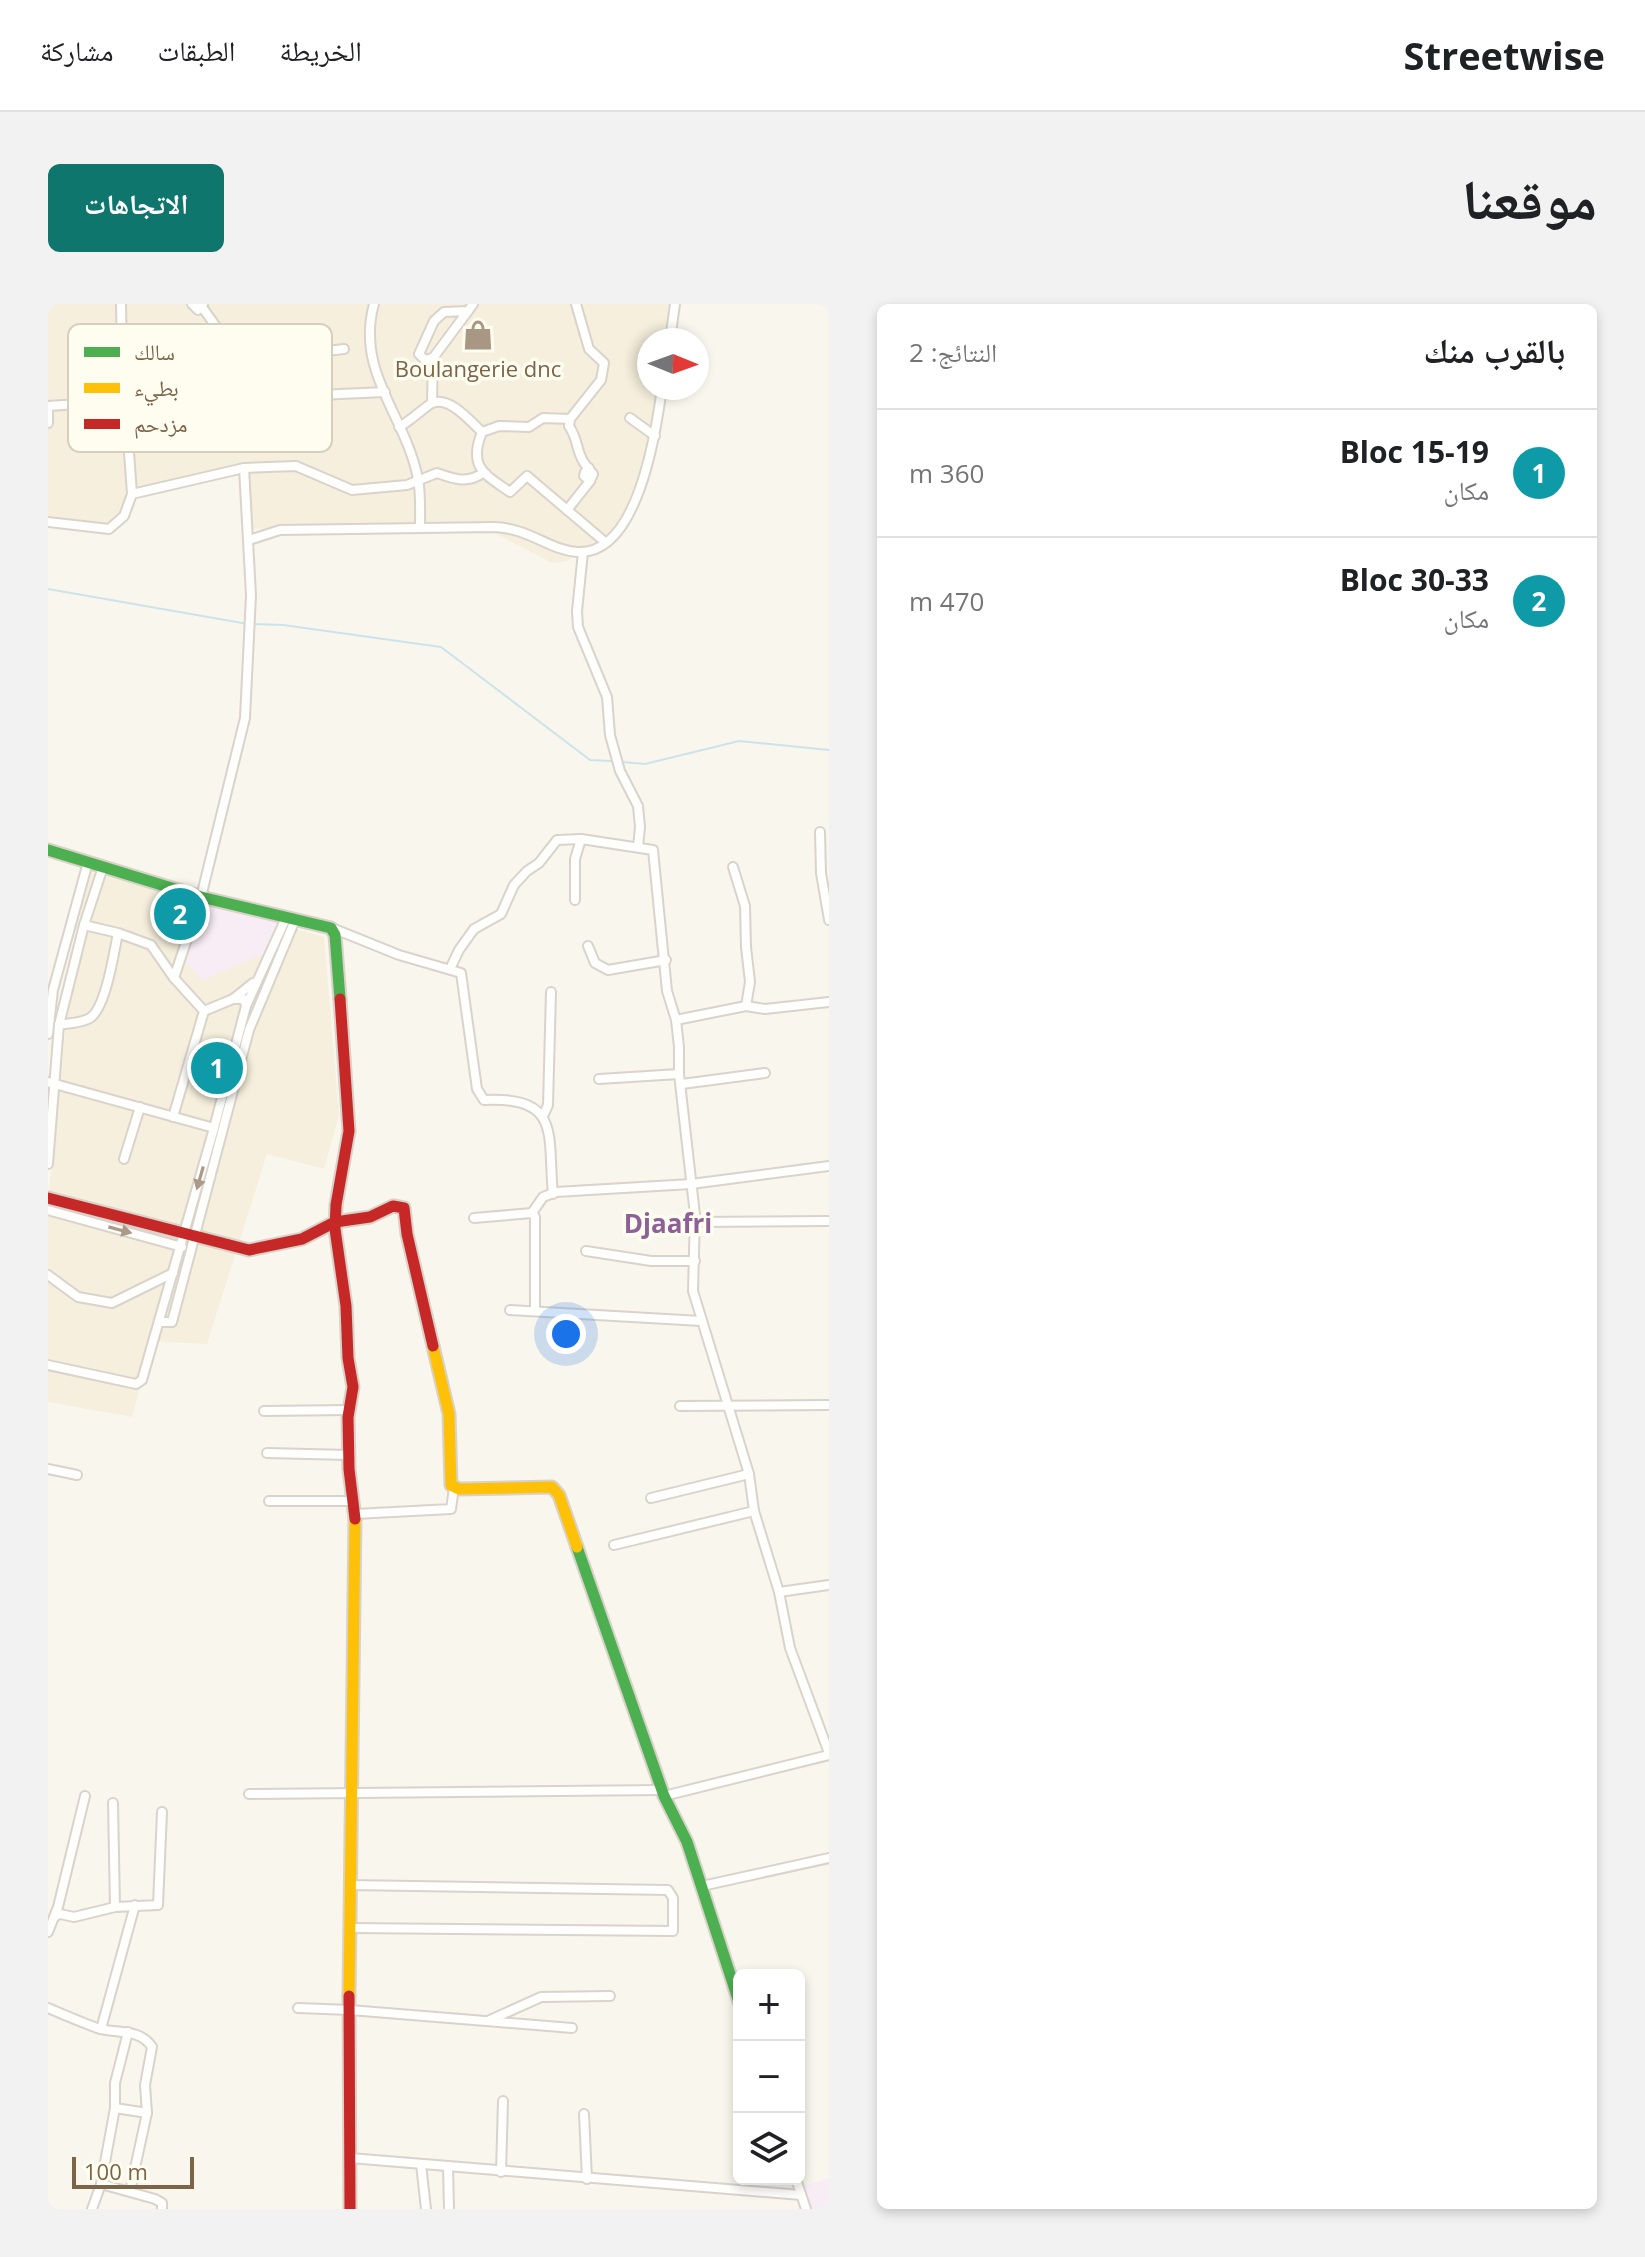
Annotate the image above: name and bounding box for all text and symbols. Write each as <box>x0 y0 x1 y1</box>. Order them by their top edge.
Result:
text: Streetwise <box>1403 29 1605 81</box>
text: مشاركة <box>40 31 114 69</box>
text: الطبقات <box>158 31 235 69</box>
text: الخريطة <box>279 31 362 69</box>
text: موقعنا <box>1462 160 1597 236</box>
button: الاتجاهات <box>48 164 224 252</box>
shop icon: Boulangerie dnc <box>461 318 495 352</box>
legend <box>68 324 332 452</box>
text: بالقرب منك <box>1423 327 1565 373</box>
north arrow <box>637 328 709 400</box>
text: النتائج: 2 <box>909 334 997 370</box>
text: سالك <box>134 336 175 366</box>
place label: Boulangerie dnc <box>395 353 561 383</box>
text: بطيء <box>134 372 179 406</box>
text: مزدحم <box>134 408 188 439</box>
text: Bloc 15-19 <box>1340 431 1489 472</box>
text: 360 m <box>909 455 984 491</box>
text: 1 <box>1532 455 1546 491</box>
text: مكان <box>1443 472 1489 508</box>
text: Bloc 30-33 <box>1340 559 1489 600</box>
text: 470 m <box>909 583 984 619</box>
text: 2 <box>1532 583 1546 619</box>
text: مكان <box>1443 600 1489 636</box>
pin: 2 <box>154 884 206 944</box>
pin: 1 <box>191 1038 243 1098</box>
one-way arrow <box>193 1166 206 1190</box>
district label: Djaafri <box>624 1205 712 1241</box>
one-way arrow <box>109 1224 133 1237</box>
your location <box>546 1314 586 1354</box>
map controls <box>733 1969 805 2185</box>
button: + <box>733 1969 805 2041</box>
button: − <box>733 2041 805 2113</box>
button: layers <box>733 2113 805 2185</box>
scale bar <box>72 2153 194 2189</box>
text: 100 m <box>84 2156 148 2186</box>

